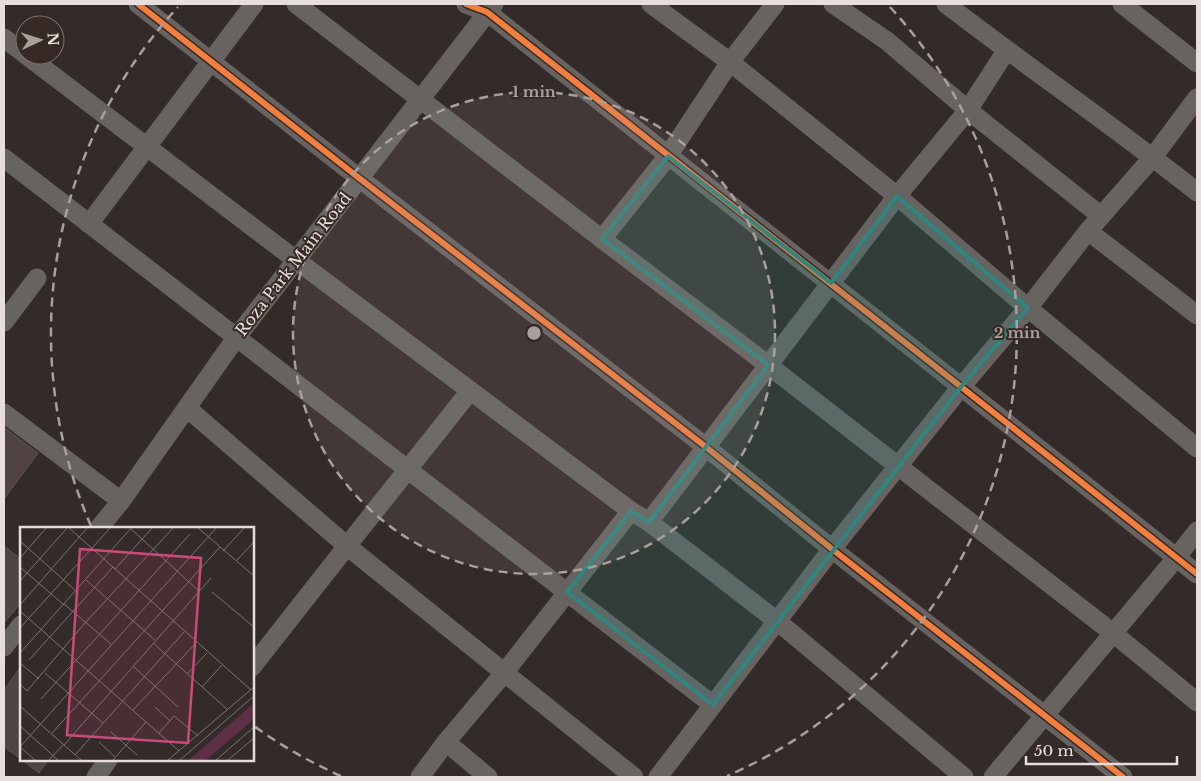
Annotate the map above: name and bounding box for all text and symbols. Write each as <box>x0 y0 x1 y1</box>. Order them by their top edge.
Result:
north arrow <box>15 15 65 65</box>
text: N <box>44 32 62 46</box>
text: 1 min <box>512 82 556 101</box>
street label: Roza Park Main Road <box>231 188 355 340</box>
text: 2 min <box>994 323 1040 342</box>
centre of rings <box>525 324 543 342</box>
inset map <box>20 527 254 761</box>
scale bar <box>1026 734 1177 766</box>
text: 50 m <box>1034 741 1074 760</box>

